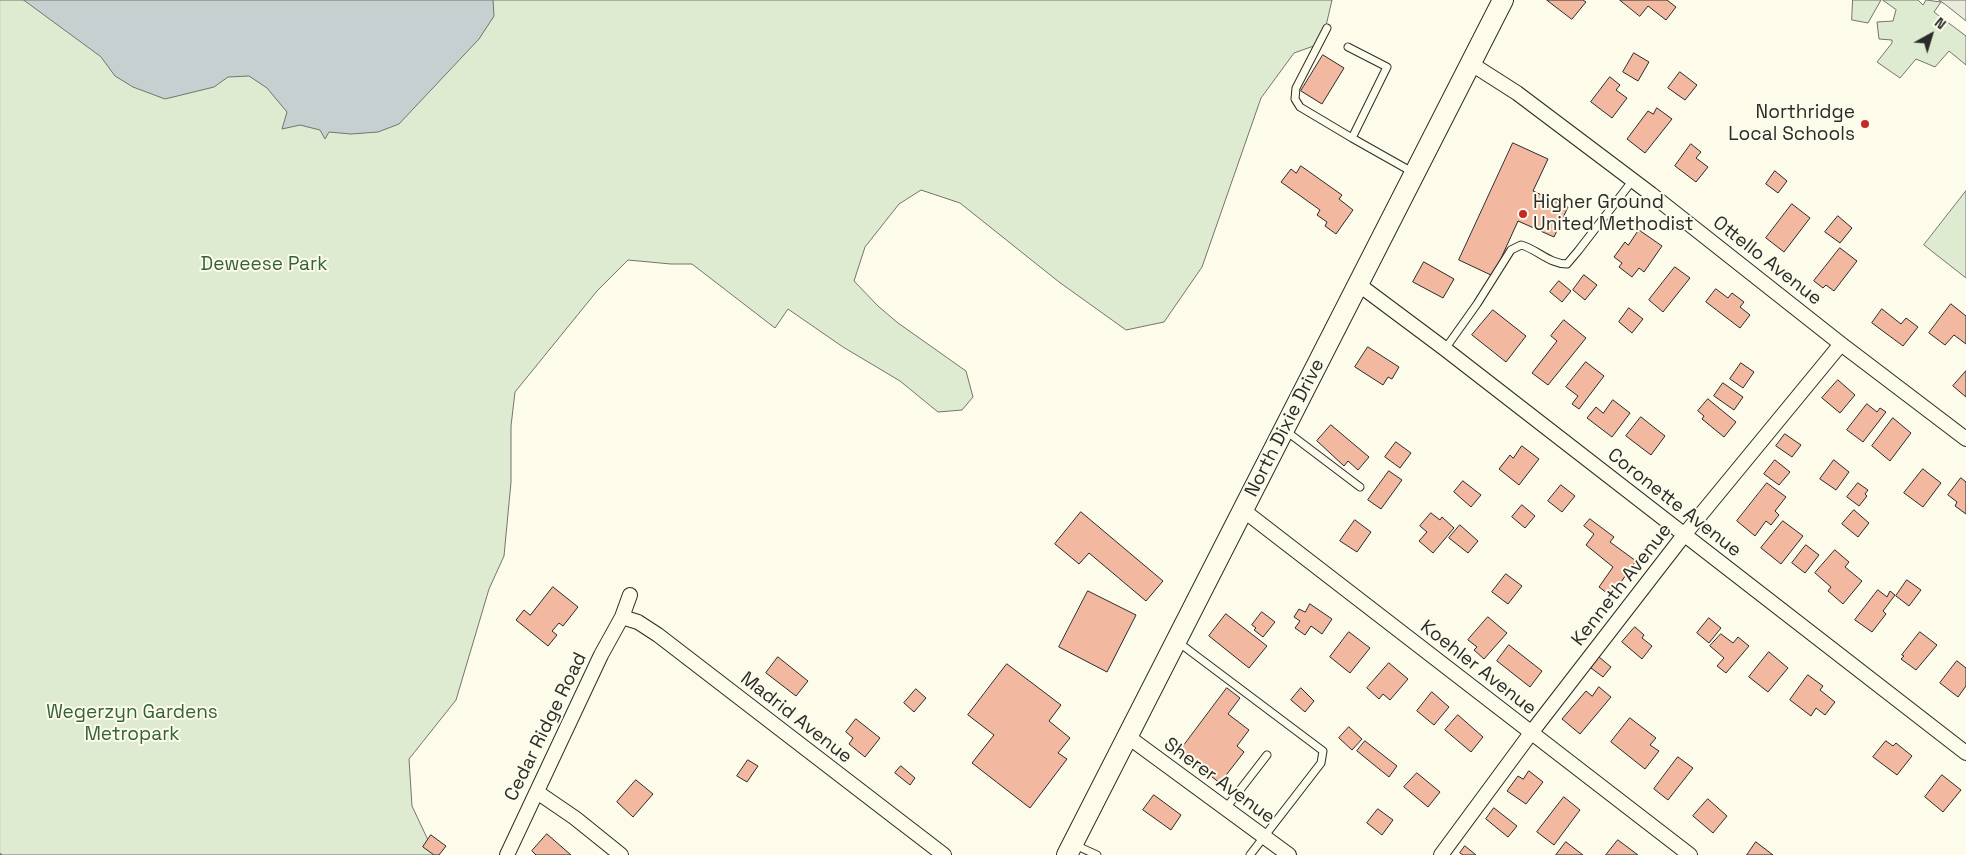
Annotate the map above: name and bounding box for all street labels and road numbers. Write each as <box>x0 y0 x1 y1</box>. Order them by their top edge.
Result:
street label: Ottello Avenue <box>1708 211 1826 311</box>
street label: North Dixie Drive <box>1240 355 1330 501</box>
street label: Coronette Avenue <box>1603 444 1745 562</box>
street label: Kenneth Avenue <box>1567 519 1677 651</box>
street label: Koehler Avenue <box>1415 616 1541 720</box>
street label: Cedar Ridge Road <box>500 649 592 805</box>
street label: Madrid Avenue <box>736 667 856 769</box>
street label: Sherer Avenue <box>1159 733 1279 829</box>

